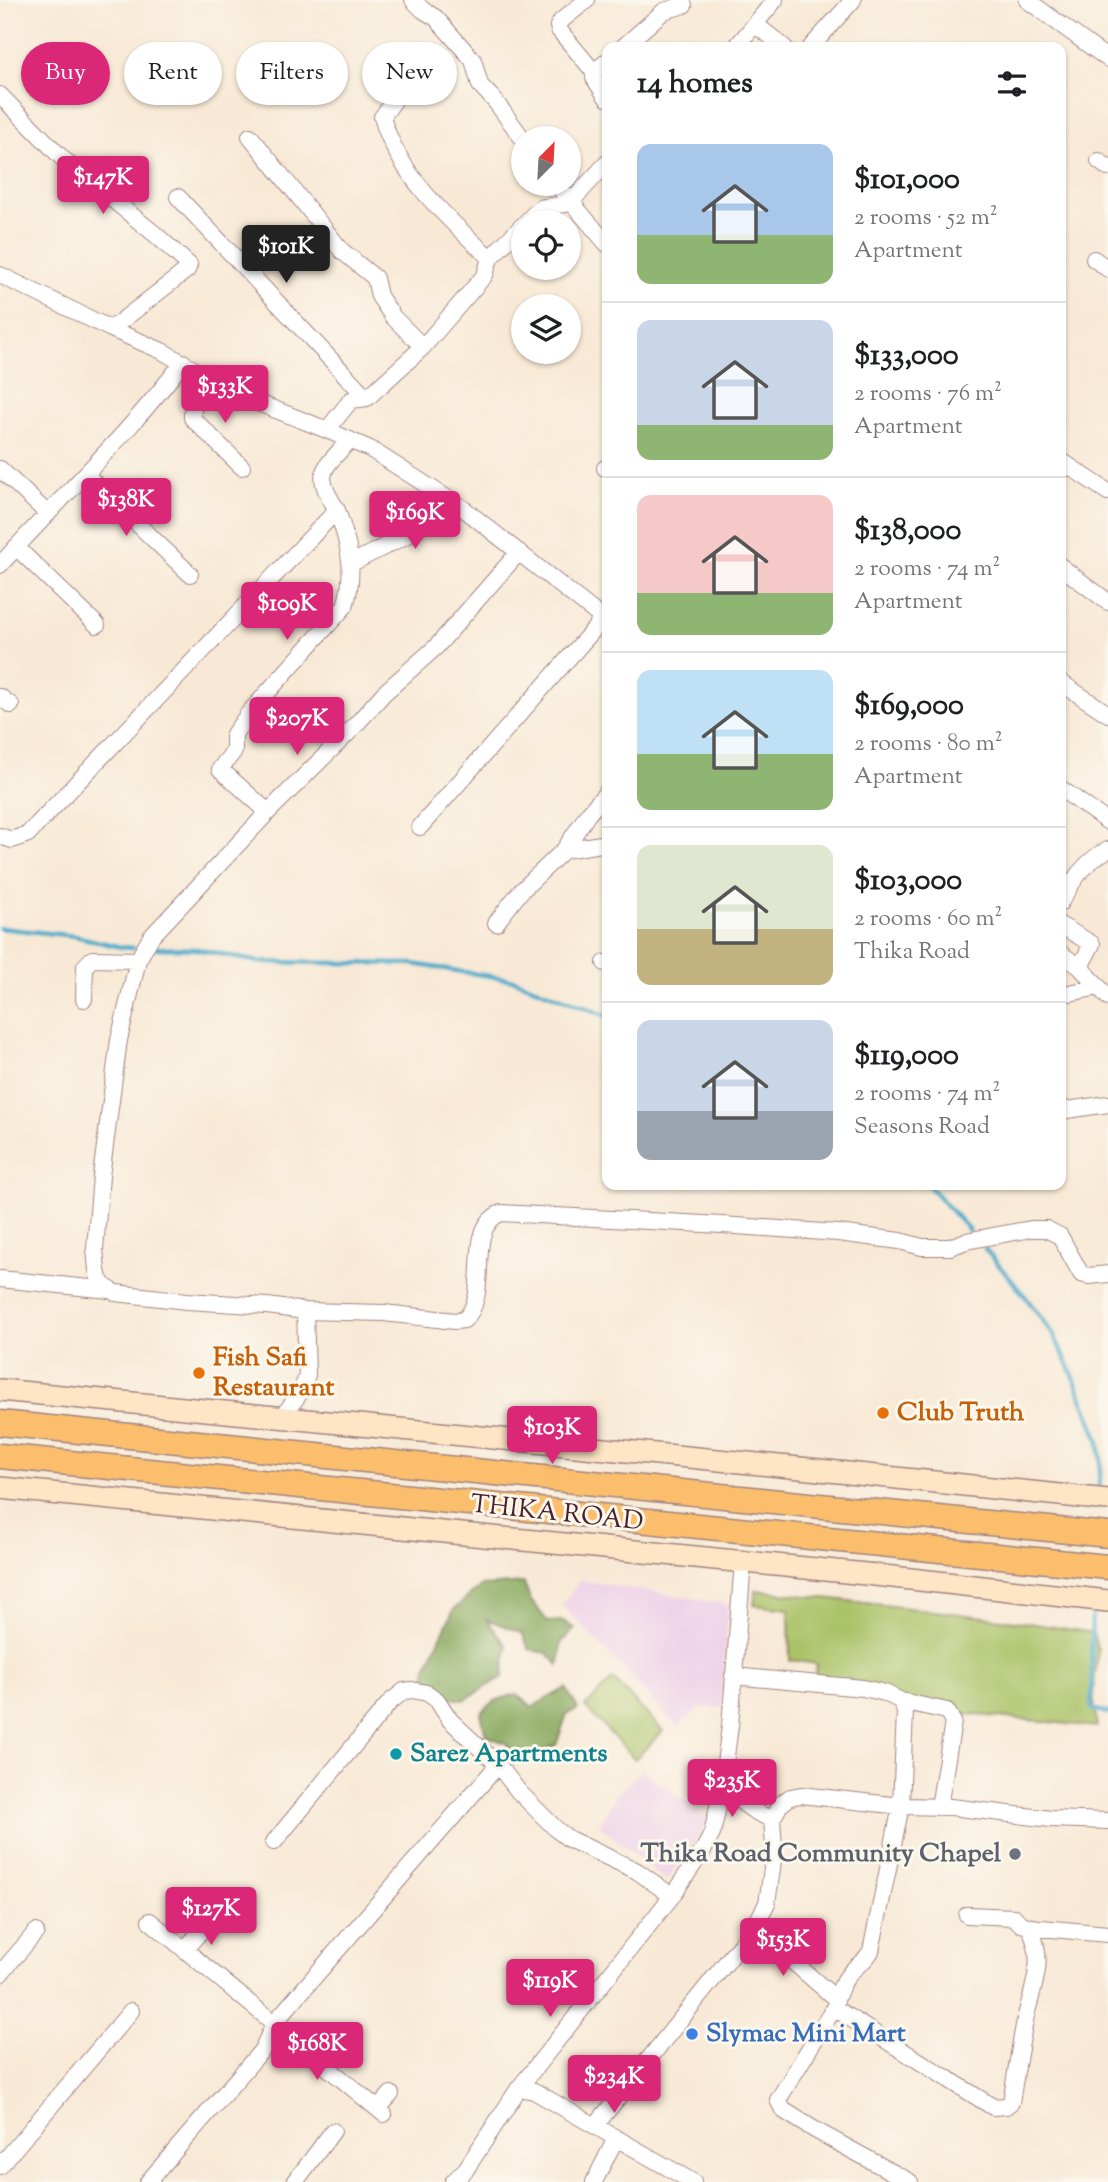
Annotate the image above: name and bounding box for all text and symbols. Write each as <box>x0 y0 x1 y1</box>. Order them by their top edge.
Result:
chip: Buy <box>21 42 110 105</box>
chip: Rent <box>124 42 222 105</box>
chip: Filters <box>236 42 348 105</box>
chip: New <box>362 42 457 105</box>
text: 14 homes <box>637 63 753 106</box>
icon: filters <box>993 65 1031 103</box>
north arrow <box>511 126 581 196</box>
map controls <box>511 126 581 364</box>
pin: $147K <box>54 156 152 216</box>
text: $101,000 <box>854 159 960 202</box>
text: $147K <box>73 162 133 195</box>
icon: home <box>693 172 777 256</box>
text: 2 rooms · 52 m² <box>854 202 997 235</box>
button: locate <box>511 210 581 280</box>
pin: $101K <box>237 226 335 285</box>
text: $101K <box>258 231 314 264</box>
text: Apartment <box>854 235 963 268</box>
button: layers <box>511 294 581 364</box>
text: $133,000 <box>854 335 959 378</box>
icon: home <box>693 348 777 432</box>
pin: $133K <box>176 366 274 425</box>
text: $133K <box>197 371 253 404</box>
text: 2 rooms · 76 m² <box>854 378 1002 411</box>
text: Apartment <box>854 411 963 444</box>
pin: $138K <box>77 478 175 538</box>
text: $138K <box>97 484 155 517</box>
pin: $169K <box>366 491 464 551</box>
text: $169K <box>385 497 445 530</box>
text: $138,000 <box>854 510 961 553</box>
icon: home <box>693 523 777 607</box>
text: 2 rooms · 74 m² <box>854 553 1000 586</box>
pin: $109K <box>238 582 336 642</box>
text: Apartment <box>854 586 963 619</box>
text: $109K <box>257 588 317 621</box>
text: $169,000 <box>854 685 964 728</box>
pin: $207K <box>248 698 346 757</box>
icon: home <box>693 698 777 782</box>
text: $207K <box>265 703 329 736</box>
text: 2 rooms · 80 m² <box>854 728 1002 761</box>
text: Apartment <box>854 761 963 794</box>
text: $103,000 <box>854 860 962 903</box>
icon: home <box>693 873 777 957</box>
text: 2 rooms · 60 m² <box>854 903 1002 936</box>
text: Thika Road <box>854 936 970 969</box>
text: $119,000 <box>854 1035 959 1078</box>
icon: home <box>693 1048 777 1132</box>
text: 2 rooms · 74 m² <box>854 1078 1000 1111</box>
text: Seasons Road <box>854 1111 990 1144</box>
place label: Fish Safi Restaurant <box>213 1340 335 1407</box>
marker: Fish Safi Restaurant <box>191 1365 207 1381</box>
place label: Club Truth <box>897 1395 1025 1432</box>
marker: Club Truth <box>875 1405 891 1421</box>
pin: $103K <box>503 1406 601 1466</box>
text: $103K <box>523 1412 581 1445</box>
street label: THIKA ROAD <box>469 1487 645 1541</box>
place label: Sarez Apartments <box>410 1736 607 1773</box>
marker: Sarez Apartments <box>388 1746 404 1762</box>
pin: $235K <box>683 1759 781 1819</box>
text: $235K <box>704 1765 760 1798</box>
place label: Thika Road Community Chapel <box>641 1836 1002 1873</box>
marker: Thika Road Community Chapel <box>1007 1846 1023 1862</box>
pin: $127K <box>162 1888 260 1947</box>
text: $127K <box>181 1893 241 1926</box>
pin: $153K <box>734 1918 832 1978</box>
text: $153K <box>756 1924 810 1957</box>
pin: $119K <box>501 1960 599 2019</box>
text: $119K <box>522 1965 578 1998</box>
place label: Slymac Mini Mart <box>706 2016 906 2053</box>
pin: $168K <box>268 2022 366 2082</box>
marker: Slymac Mini Mart <box>684 2026 700 2042</box>
text: $168K <box>287 2028 347 2061</box>
pin: $234K <box>565 2056 663 2115</box>
text: $234K <box>584 2061 644 2094</box>

